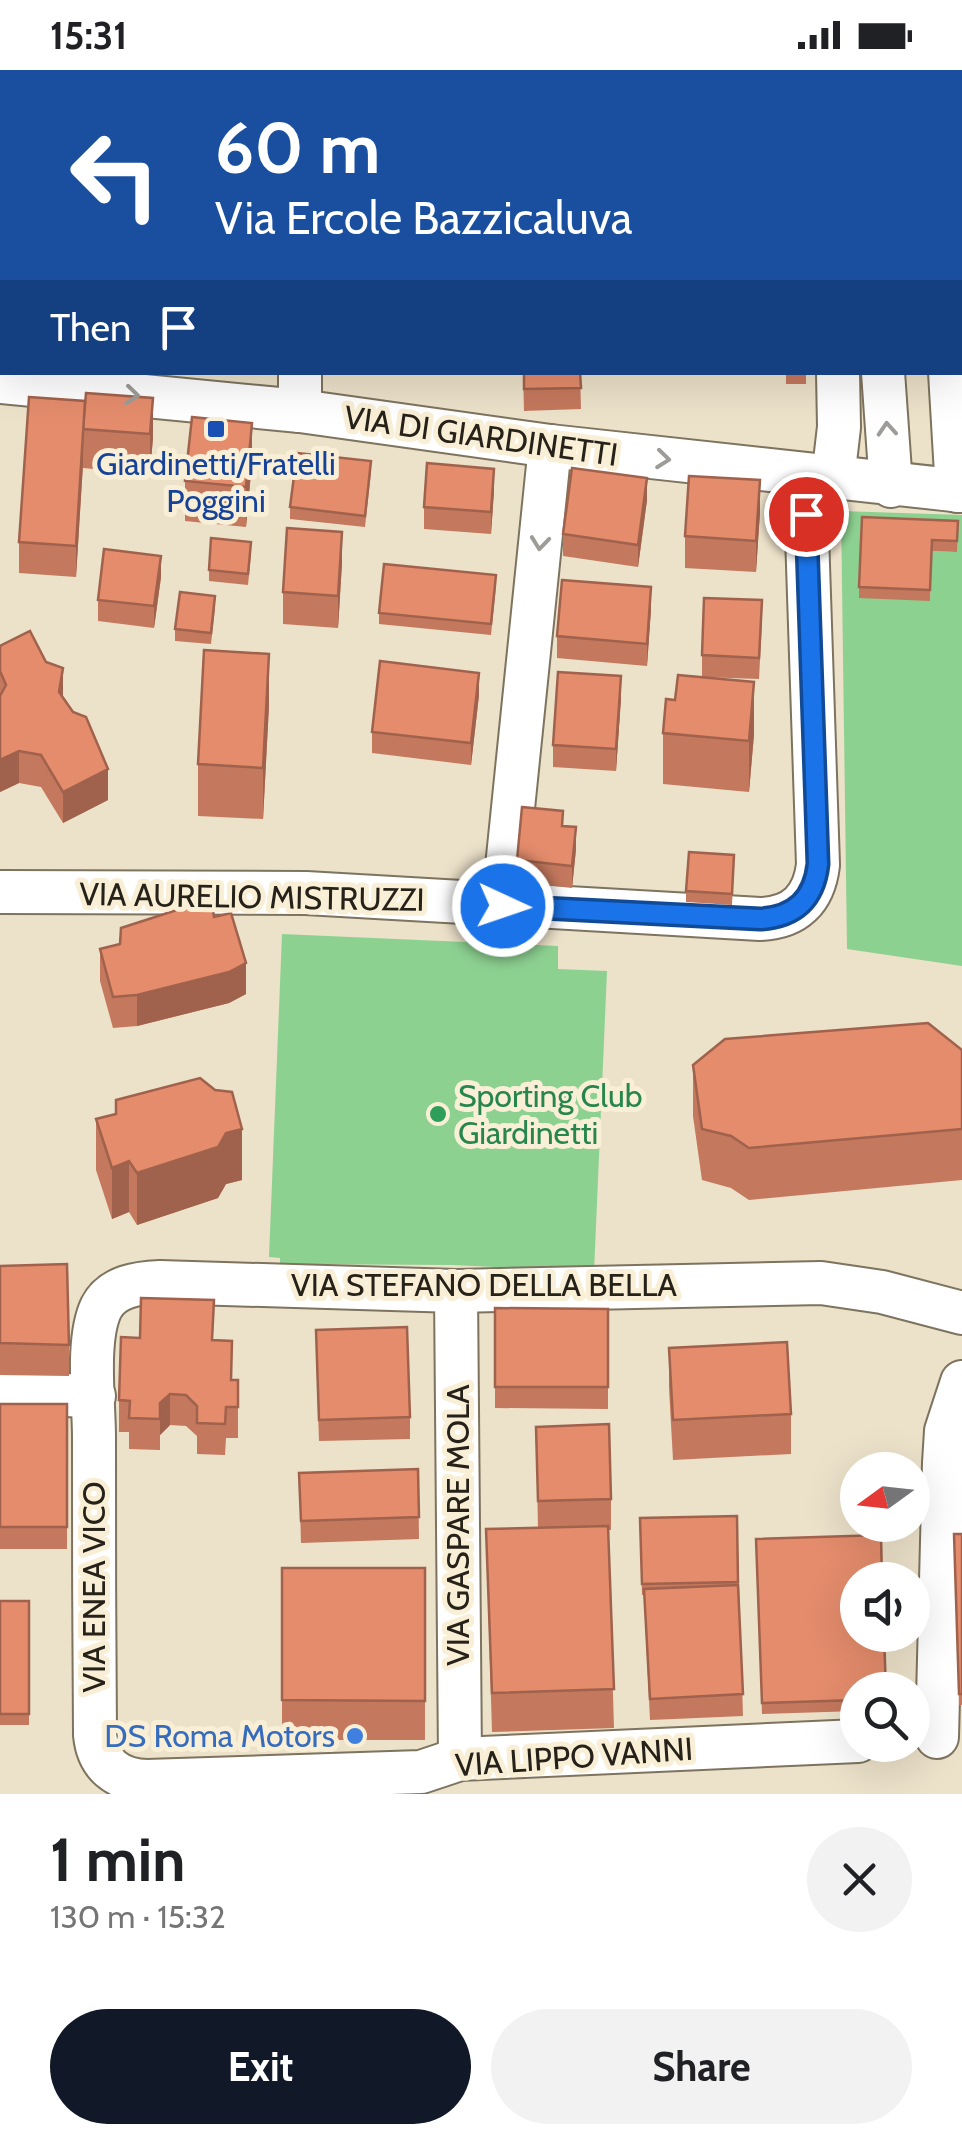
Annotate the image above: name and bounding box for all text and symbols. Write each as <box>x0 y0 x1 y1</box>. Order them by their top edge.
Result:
text: 15:31 <box>50 12 127 59</box>
text: 60 m <box>215 105 380 191</box>
icon: left <box>50 110 180 240</box>
text: Via Ercole Bazzicaluva <box>215 191 632 245</box>
icon: arrive <box>151 300 206 355</box>
text: Then <box>50 304 131 351</box>
one-way arrow <box>124 384 140 405</box>
street label: VIA DI GIARDINETTI <box>342 397 620 474</box>
marker: Giardinetti/Fratelli Poggini <box>205 418 227 440</box>
one-way arrow <box>876 421 898 437</box>
place label: Giardinetti/Fratelli Poggini <box>96 444 336 520</box>
one-way arrow <box>655 448 671 469</box>
pin <box>764 472 849 557</box>
icon: arrive <box>779 487 834 542</box>
one-way arrow <box>530 536 552 552</box>
position arrow <box>451 854 555 958</box>
street label: VIA AURELIO MISTRUZZI <box>79 874 425 919</box>
place label: Sporting Club Giardinetti <box>458 1076 642 1152</box>
marker: Sporting Club Giardinetti <box>427 1103 449 1125</box>
street label: VIA STEFANO DELLA BELLA <box>291 1265 677 1304</box>
street label: VIA GASPARE MOLA <box>438 1384 477 1666</box>
north arrow <box>840 1452 930 1542</box>
map controls <box>840 1452 930 1762</box>
street label: VIA ENEA VICO <box>74 1481 113 1693</box>
button: sound <box>840 1562 930 1652</box>
button: search <box>840 1672 930 1762</box>
place label: DS Roma Motors <box>104 1716 335 1755</box>
marker: DS Roma Motors <box>344 1725 366 1747</box>
street label: VIA LIPPO VANNI <box>454 1729 694 1784</box>
text: 1 min <box>50 1823 185 1896</box>
button: close <box>807 1827 912 1932</box>
text: 130 m · 15:32 <box>50 1897 226 1936</box>
button: Exit <box>50 2009 471 2124</box>
button: Share <box>491 2009 912 2124</box>

